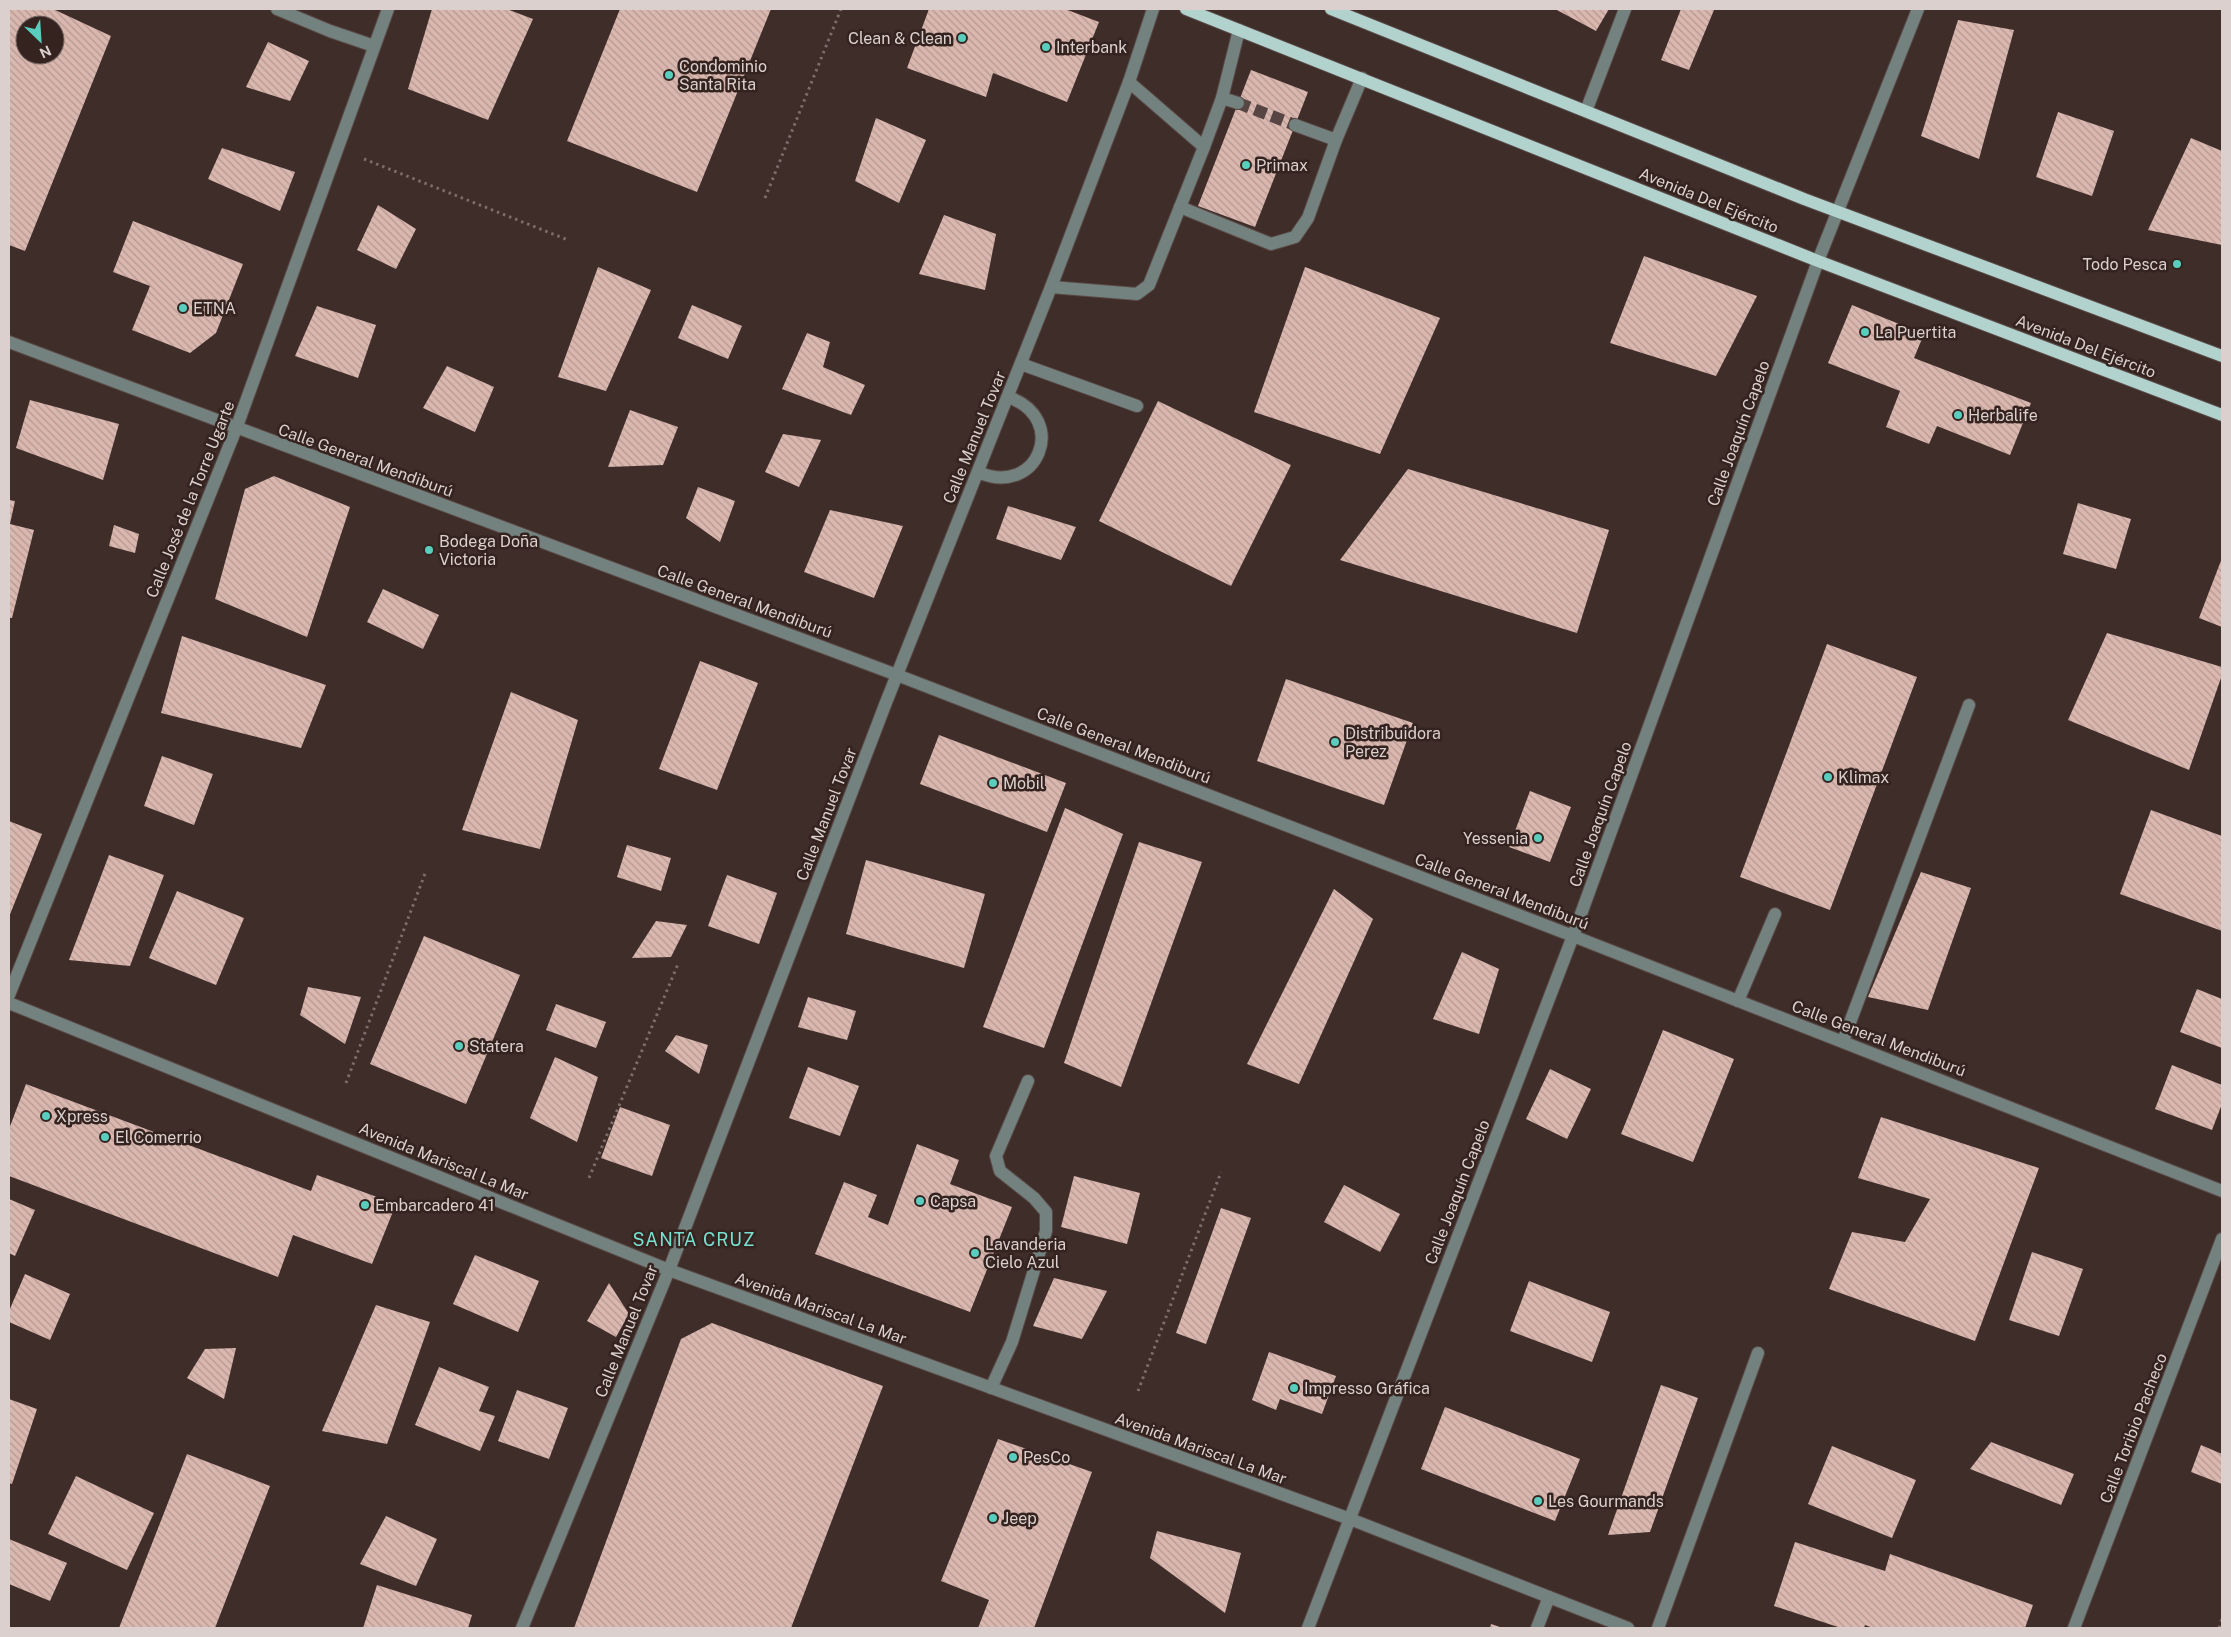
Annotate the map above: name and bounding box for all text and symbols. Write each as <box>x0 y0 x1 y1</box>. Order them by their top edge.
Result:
north arrow <box>15 15 65 65</box>
place label: Clean & Clean <box>848 29 952 48</box>
marker: Clean & Clean <box>956 32 968 44</box>
place label: Interbank <box>1056 38 1127 57</box>
marker: Interbank <box>1040 41 1052 53</box>
text: N <box>37 42 54 61</box>
place label: Condominio Santa Rita <box>679 57 767 94</box>
marker: Condominio Santa Rita <box>663 69 675 81</box>
place label: Primax <box>1256 156 1308 175</box>
marker: Primax <box>1240 159 1252 171</box>
street label: Avenida Del Ejército <box>1636 164 1781 237</box>
place label: Todo Pesca <box>2083 255 2167 274</box>
marker: Todo Pesca <box>2171 258 2183 270</box>
place label: ETNA <box>193 299 236 318</box>
marker: ETNA <box>177 302 189 314</box>
street label: Avenida Del Ejército <box>2013 311 2159 382</box>
place label: La Puertita <box>1875 323 1956 342</box>
marker: La Puertita <box>1859 326 1871 338</box>
street label: Calle Joaquín Capelo <box>1703 358 1774 509</box>
street label: Calle Manuel Tovar <box>939 368 1010 506</box>
street label: Calle José de la Torre Ugarte <box>142 398 239 600</box>
place label: Herbalife <box>1968 406 2038 425</box>
marker: Herbalife <box>1952 409 1964 421</box>
street label: Calle General Mendiburú <box>276 420 456 501</box>
place label: Bodega Doña Victoria <box>439 532 538 569</box>
marker: Bodega Doña Victoria <box>423 544 435 556</box>
street label: Calle General Mendiburú <box>655 561 835 642</box>
street label: Calle General Mendiburú <box>1034 703 1213 787</box>
place label: Distribuidora Perez <box>1345 724 1441 761</box>
marker: Distribuidora Perez <box>1329 736 1341 748</box>
street label: Calle Joaquín Capelo <box>1565 739 1636 890</box>
street label: Calle Manuel Tovar <box>792 745 861 883</box>
place label: Klimax <box>1838 768 1889 787</box>
marker: Klimax <box>1822 771 1834 783</box>
place label: Mobil <box>1003 774 1045 793</box>
marker: Mobil <box>987 777 999 789</box>
place label: Yessenia <box>1463 829 1528 848</box>
marker: Yessenia <box>1532 832 1544 844</box>
street label: Calle General Mendiburú <box>1412 849 1591 933</box>
street label: Calle General Mendiburú <box>1789 996 1968 1080</box>
place label: Statera <box>469 1037 524 1056</box>
marker: Statera <box>453 1040 465 1052</box>
place label: Xpress <box>56 1107 108 1126</box>
marker: Xpress <box>40 1110 52 1122</box>
street label: Calle Joaquín Capelo <box>1421 1117 1494 1267</box>
street label: Avenida Mariscal La Mar <box>356 1119 531 1204</box>
place label: El Comerrio <box>115 1128 202 1147</box>
marker: El Comerrio <box>99 1131 111 1143</box>
place label: Capsa <box>930 1192 976 1211</box>
marker: Capsa <box>914 1195 926 1207</box>
place label: Embarcadero 41 <box>375 1196 495 1215</box>
marker: Embarcadero 41 <box>359 1199 371 1211</box>
district label: SANTA CRUZ <box>633 1229 755 1250</box>
place label: Lavanderia Cielo Azul <box>985 1235 1066 1272</box>
marker: Lavanderia Cielo Azul <box>969 1247 981 1259</box>
street label: Calle Manuel Tovar <box>591 1262 662 1400</box>
street label: Avenida Mariscal La Mar <box>732 1269 909 1348</box>
street label: Calle Toribio Pacheco <box>2096 1350 2171 1506</box>
place label: Impresso Gráfica <box>1304 1379 1430 1398</box>
marker: Impresso Gráfica <box>1288 1382 1300 1394</box>
street label: Avenida Mariscal La Mar <box>1112 1409 1289 1488</box>
place label: PesCo <box>1023 1448 1070 1467</box>
marker: PesCo <box>1007 1451 1019 1463</box>
place label: Les Gourmands <box>1548 1492 1664 1511</box>
marker: Les Gourmands <box>1532 1495 1544 1507</box>
place label: Jeep <box>1003 1509 1037 1528</box>
marker: Jeep <box>987 1512 999 1524</box>

